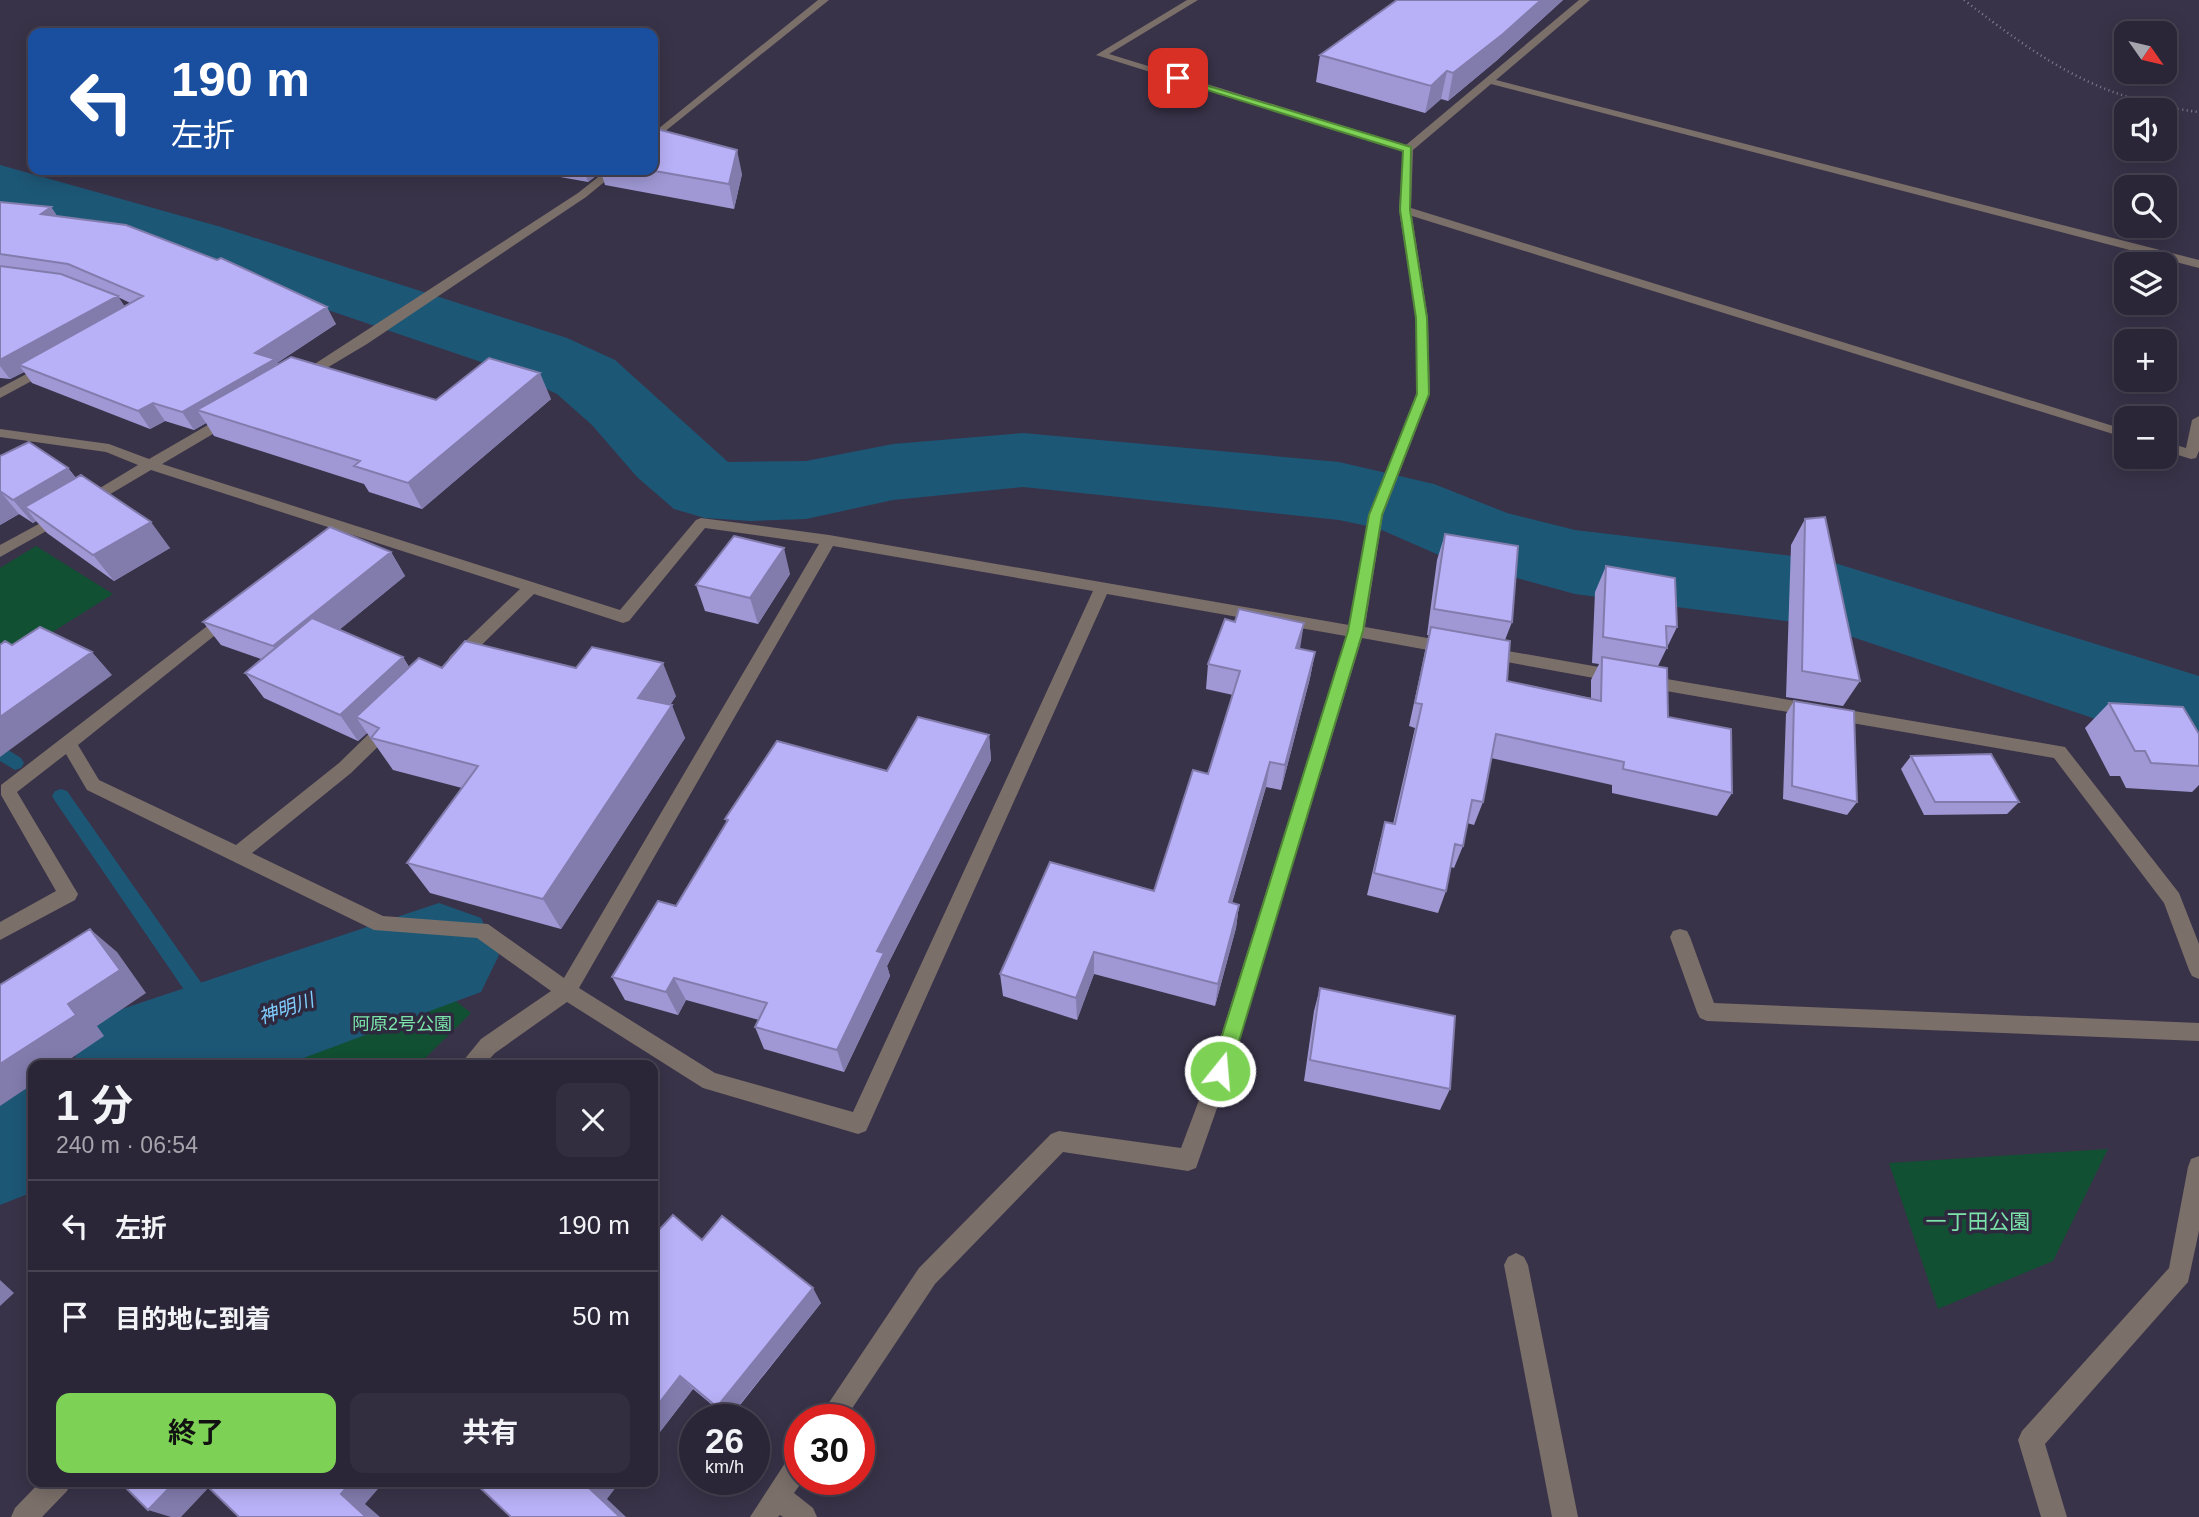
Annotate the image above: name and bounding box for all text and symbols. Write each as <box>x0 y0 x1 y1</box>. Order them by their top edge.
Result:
north arrow <box>2114 21 2177 84</box>
map controls <box>2114 21 2177 469</box>
pin <box>1148 48 1208 108</box>
text: 190 m <box>171 52 310 106</box>
icon: left <box>56 56 147 147</box>
icon: arrive <box>1159 59 1197 97</box>
button: sound <box>2114 98 2177 161</box>
text: 左折 <box>171 117 235 153</box>
button: search <box>2114 175 2177 238</box>
button: layers <box>2114 252 2177 315</box>
button: + <box>2114 329 2177 392</box>
button: − <box>2114 406 2177 469</box>
water label: 神明川 <box>256 989 318 1028</box>
park label: 阿原2号公園 <box>352 1014 452 1034</box>
position arrow <box>1183 1034 1257 1108</box>
text: 1 分 <box>56 1082 133 1129</box>
button: close <box>556 1083 630 1157</box>
text: 240 m · 06:54 <box>56 1132 198 1158</box>
icon: left <box>56 1207 94 1245</box>
text: 190 m <box>558 1210 630 1240</box>
park label: 一丁田公園 <box>1926 1210 2031 1233</box>
text: 左折 <box>115 1213 167 1243</box>
icon: arrive <box>56 1298 94 1336</box>
text: 50 m <box>572 1301 630 1331</box>
text: 目的地に到着 <box>115 1304 271 1334</box>
button: 終了 <box>56 1393 336 1473</box>
button: 共有 <box>350 1393 630 1473</box>
speed limit sign: 30 <box>784 1404 875 1495</box>
text: 26 <box>705 1421 744 1460</box>
text: km/h <box>705 1457 744 1477</box>

